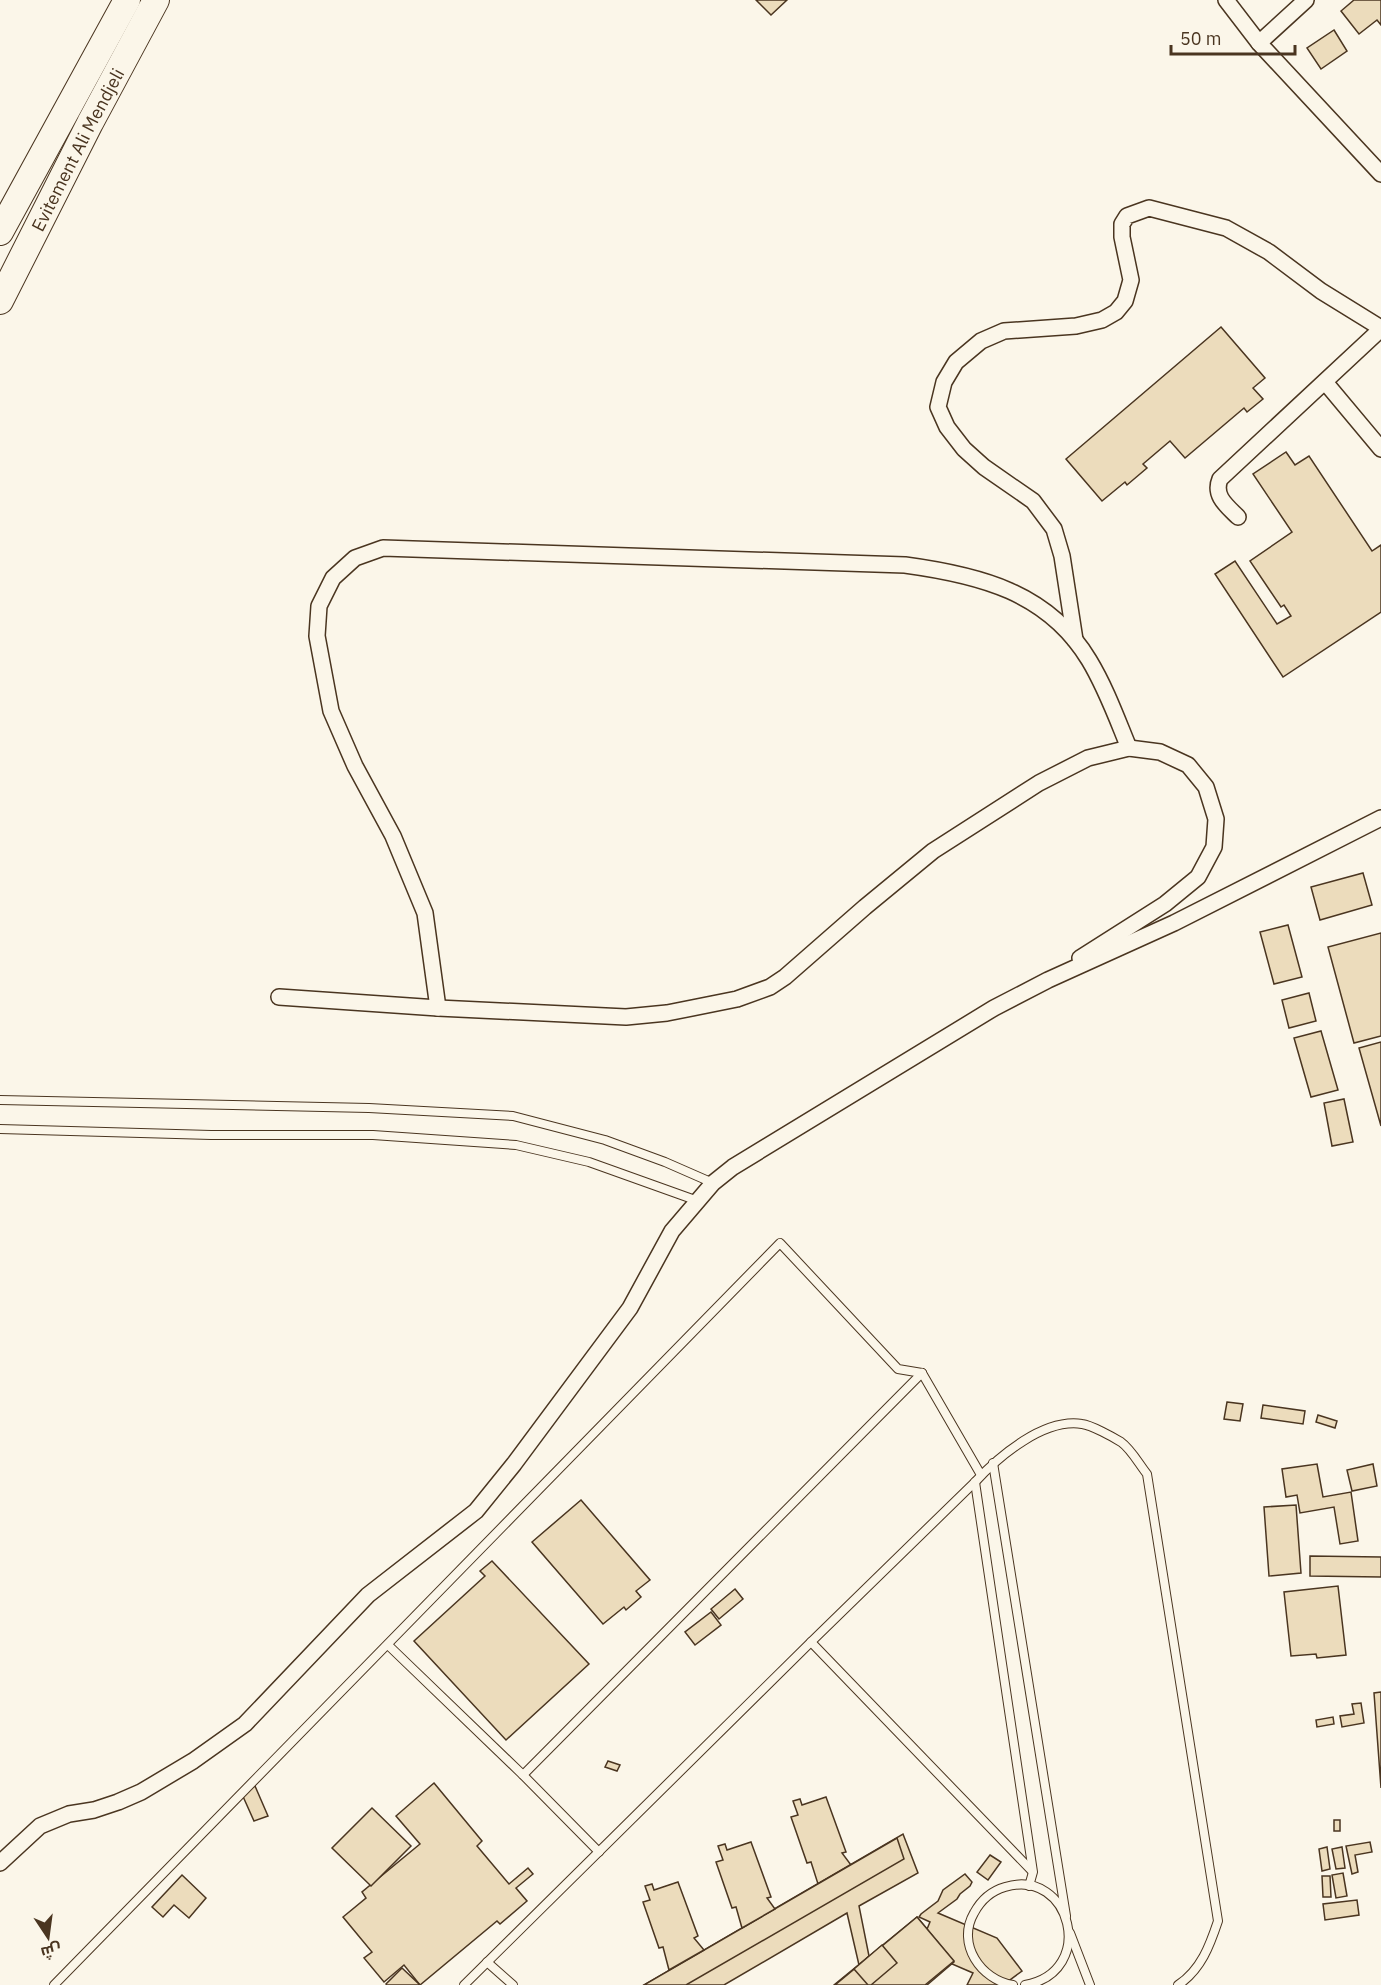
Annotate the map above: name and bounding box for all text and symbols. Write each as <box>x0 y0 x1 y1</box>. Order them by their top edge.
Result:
scale bar <box>1171 18 1296 56</box>
text: 50 m <box>1180 27 1222 50</box>
street label: Evitement Ali Mendjeli <box>26 64 129 235</box>
north arrow <box>18 1907 78 1967</box>
text: ش <box>39 1940 64 1964</box>

